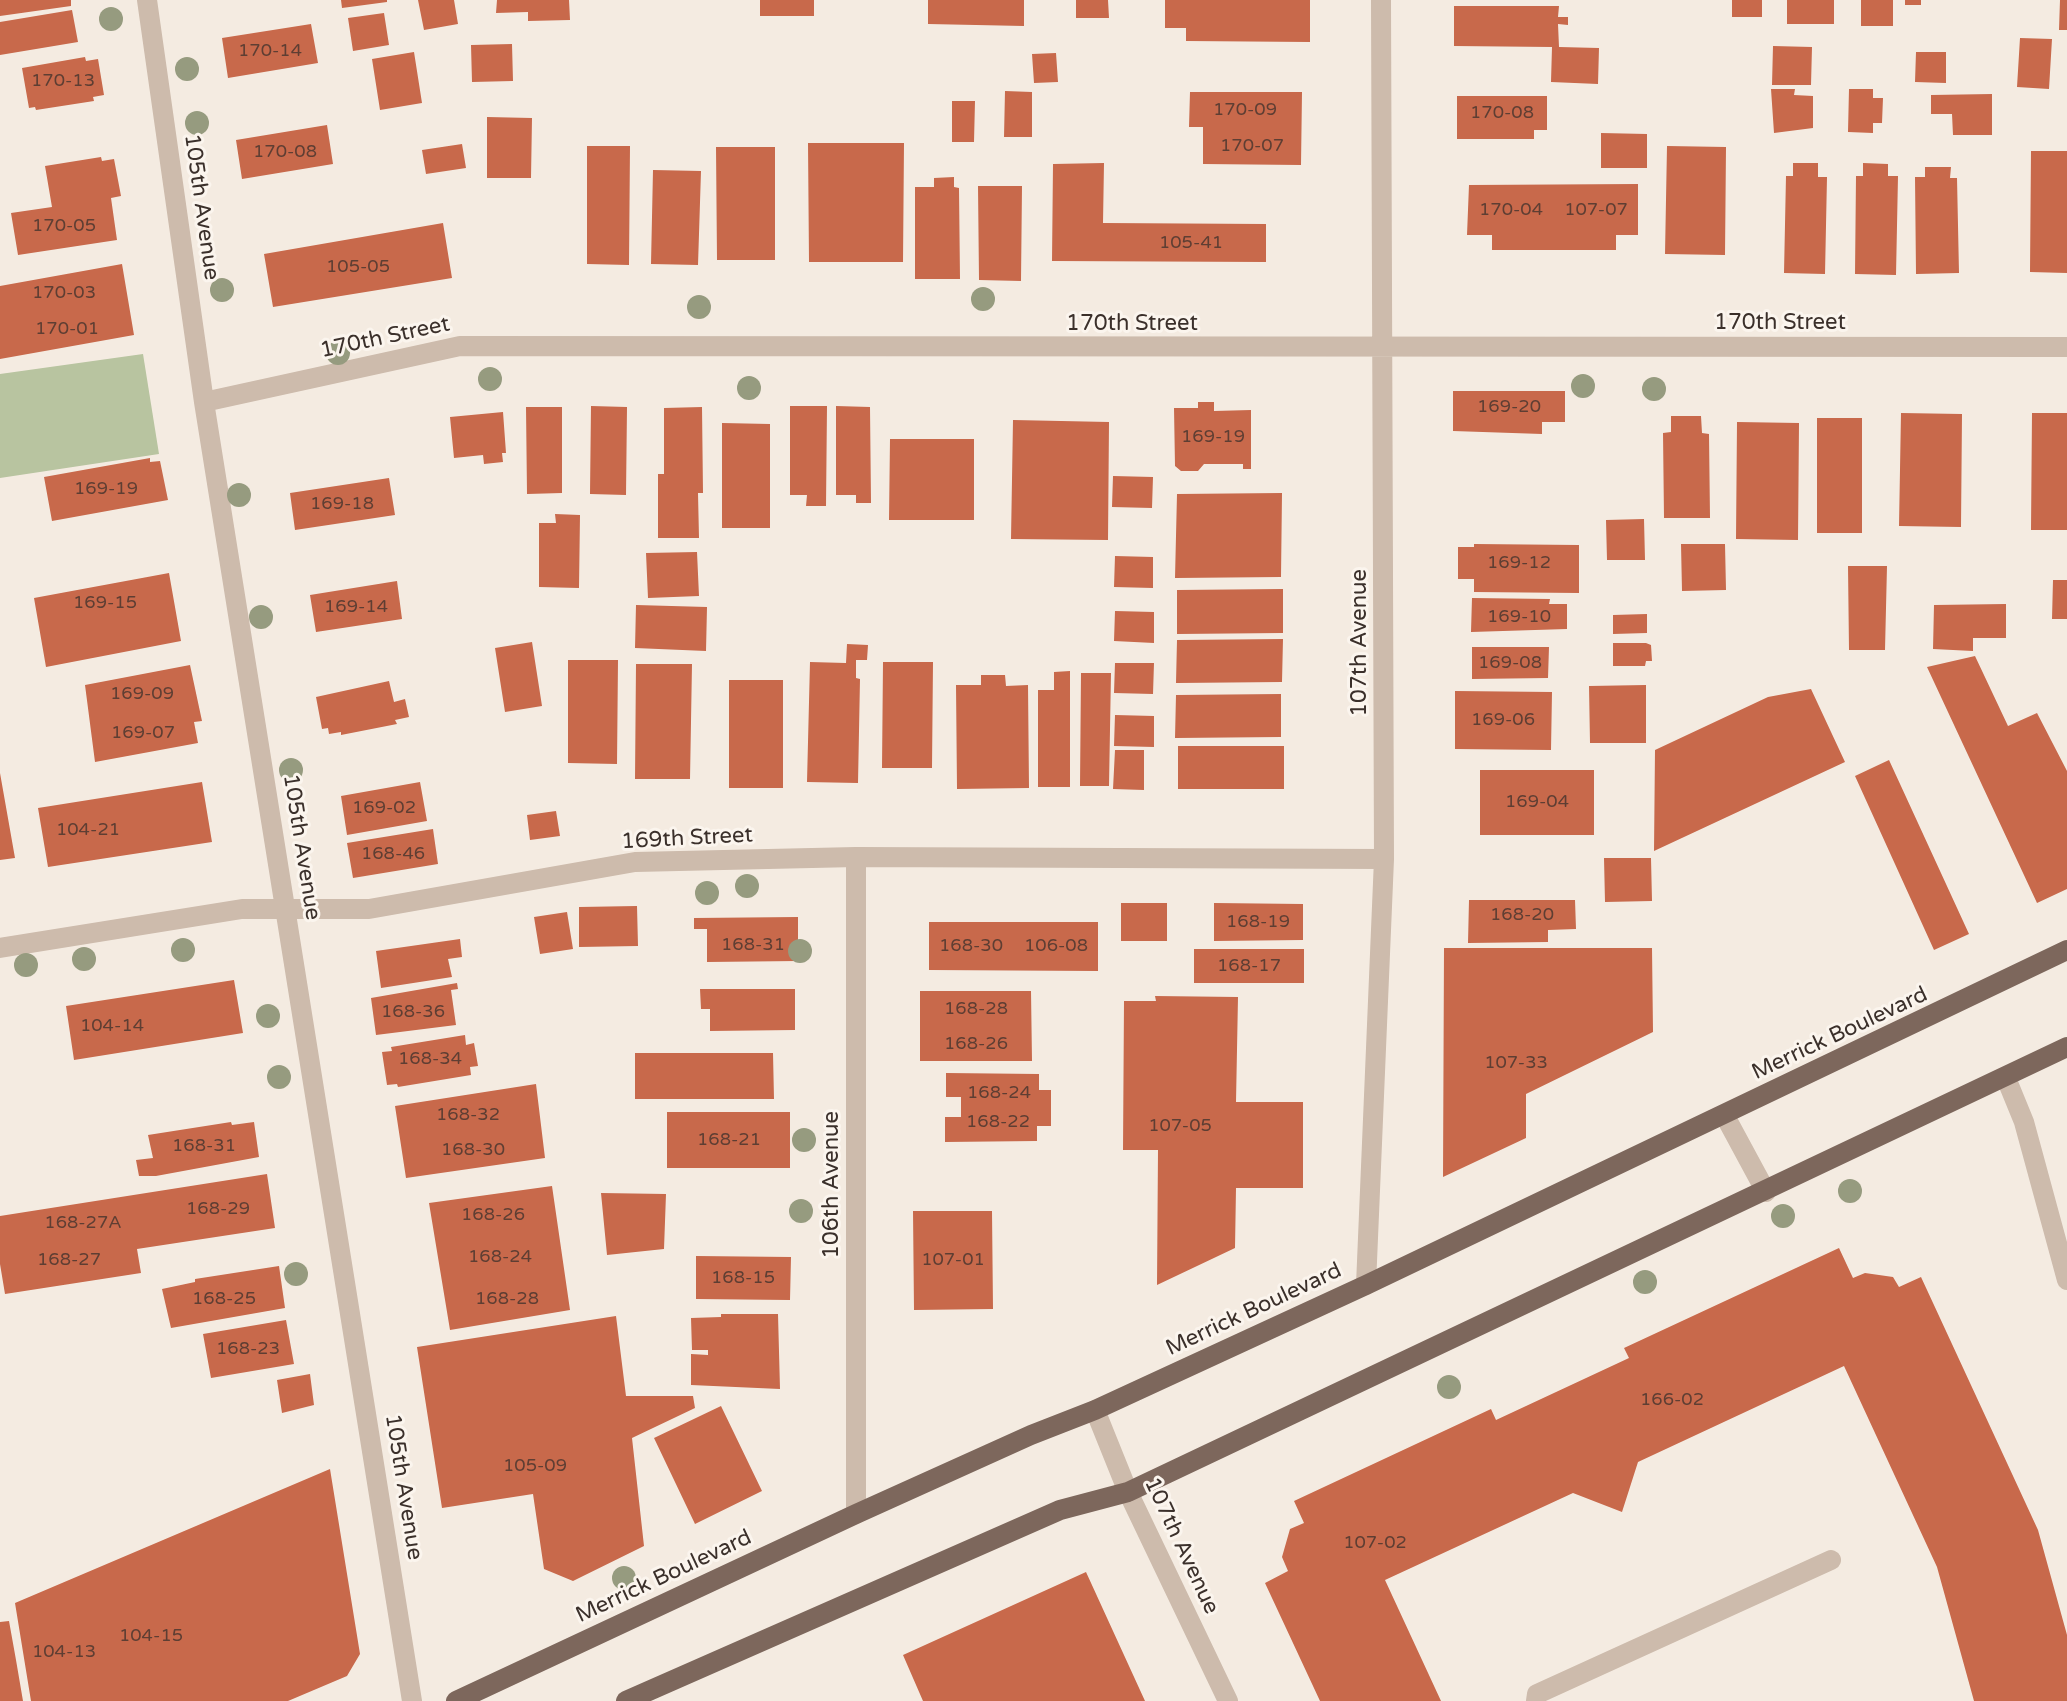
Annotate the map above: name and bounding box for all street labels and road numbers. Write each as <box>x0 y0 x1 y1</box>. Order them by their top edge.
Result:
street label: 105th Avenue <box>178 132 224 282</box>
street label: 170th Street <box>1714 310 1846 336</box>
street label: 170th Street <box>318 311 452 365</box>
street label: 170th Street <box>1066 311 1198 337</box>
street label: 107th Avenue <box>1347 569 1373 717</box>
street label: 105th Avenue <box>276 772 326 922</box>
street label: 169th Street <box>620 822 754 856</box>
street label: Merrick Boulevard <box>1748 982 1932 1086</box>
street label: 106th Avenue <box>819 1111 845 1259</box>
street label: Merrick Boulevard <box>1162 1258 1346 1362</box>
street label: 105th Avenue <box>378 1412 428 1562</box>
street label: 107th Avenue <box>1138 1473 1224 1619</box>
street label: Merrick Boulevard <box>572 1525 756 1629</box>

